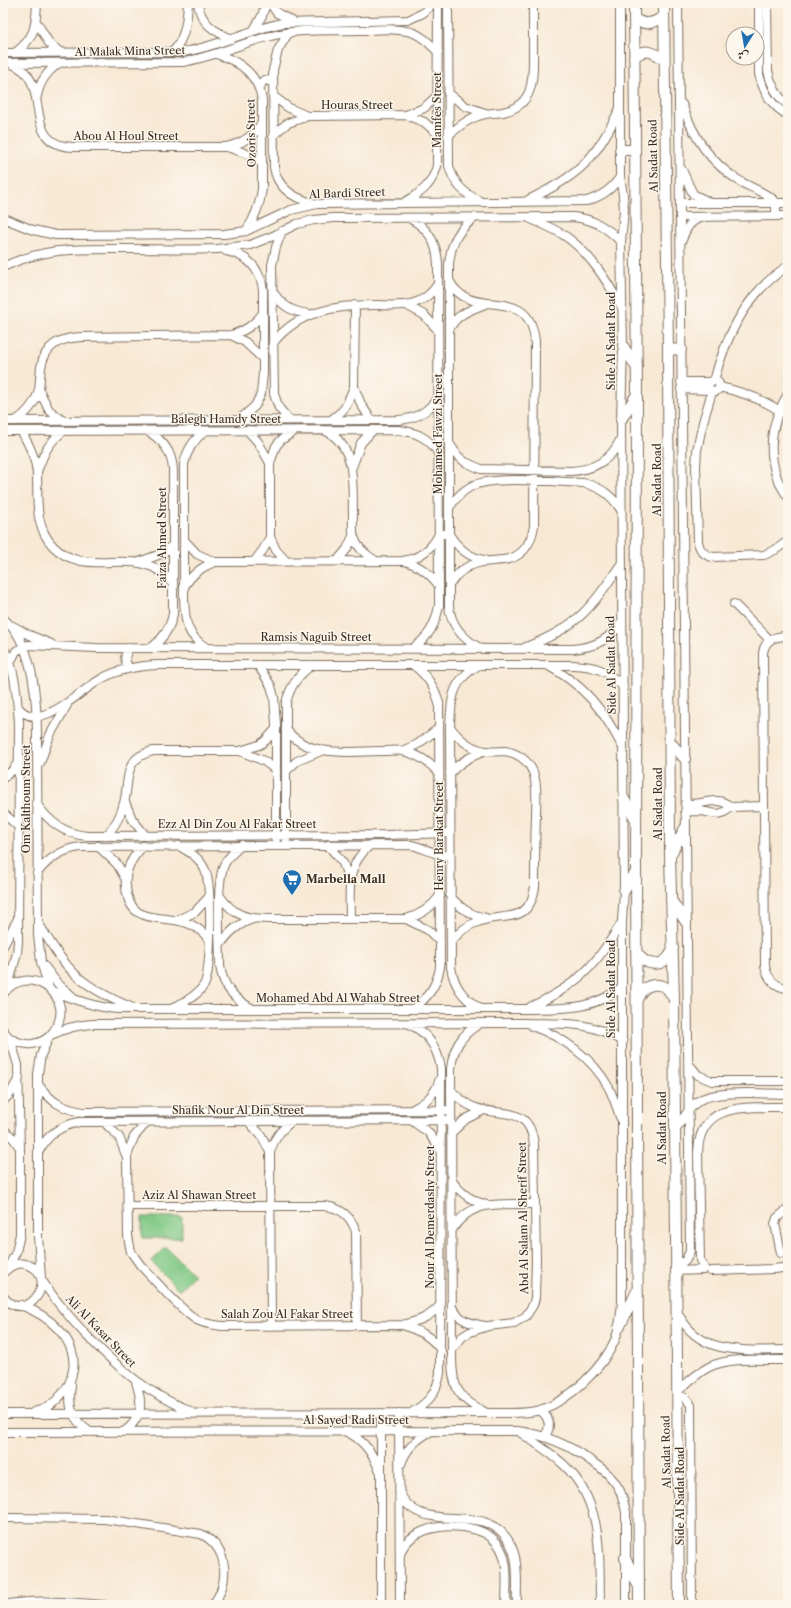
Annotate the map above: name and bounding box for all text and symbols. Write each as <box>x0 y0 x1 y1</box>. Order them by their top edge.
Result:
north arrow <box>725 26 765 66</box>
street label: Al Malak Mina Street <box>74 43 185 59</box>
text: ش <box>736 48 750 64</box>
street label: Mamfes Street <box>430 72 444 148</box>
street label: Houras Street <box>321 98 393 112</box>
street label: Ozoris Street <box>243 99 259 167</box>
street label: Al Sadat Road <box>645 119 661 194</box>
street label: Abou Al Houl Street <box>72 129 179 143</box>
street label: Al Bardi Street <box>308 185 386 201</box>
street label: Side Al Sadat Road <box>604 291 618 390</box>
street label: Mohamed Fawzi Street <box>431 373 445 494</box>
street label: Balegh Hamdy Street <box>171 412 281 426</box>
street label: Al Sadat Road <box>650 443 664 518</box>
street label: Faiza Ahmed Street <box>155 487 169 589</box>
street label: Side Al Sadat Road <box>603 615 619 714</box>
street label: Ramsis Naguib Street <box>260 630 372 644</box>
street label: Om Kalthoum Street <box>19 745 33 853</box>
street label: Al Sadat Road <box>651 767 665 842</box>
street label: Henry Barakat Street <box>432 781 446 891</box>
street label: Ezz Al Din Zou Al Fakar Street <box>158 817 316 831</box>
supermarket icon: Marbella Mall <box>281 868 303 896</box>
place label: Marbella Mall <box>306 872 386 886</box>
street label: Side Al Sadat Road <box>604 939 618 1038</box>
street label: Mohamed Abd Al Wahab Street <box>256 991 420 1005</box>
street label: Al Sadat Road <box>655 1091 669 1166</box>
street label: Shafik Nour Al Din Street <box>172 1103 304 1117</box>
street label: Abd Al Salam Al Sherif Street <box>515 1142 531 1295</box>
street label: Nour Al Demerdashy Street <box>423 1145 437 1289</box>
street label: Aziz Al Shawan Street <box>141 1188 256 1202</box>
street label: Ali Al Kasar Street <box>62 1291 139 1370</box>
street label: Salah Zou Al Fakar Street <box>221 1307 353 1321</box>
street label: Al Sayed Radi Street <box>302 1413 409 1427</box>
street label: Al Sadat Road <box>658 1415 674 1490</box>
street label: Side Al Sadat Road <box>673 1446 687 1545</box>

